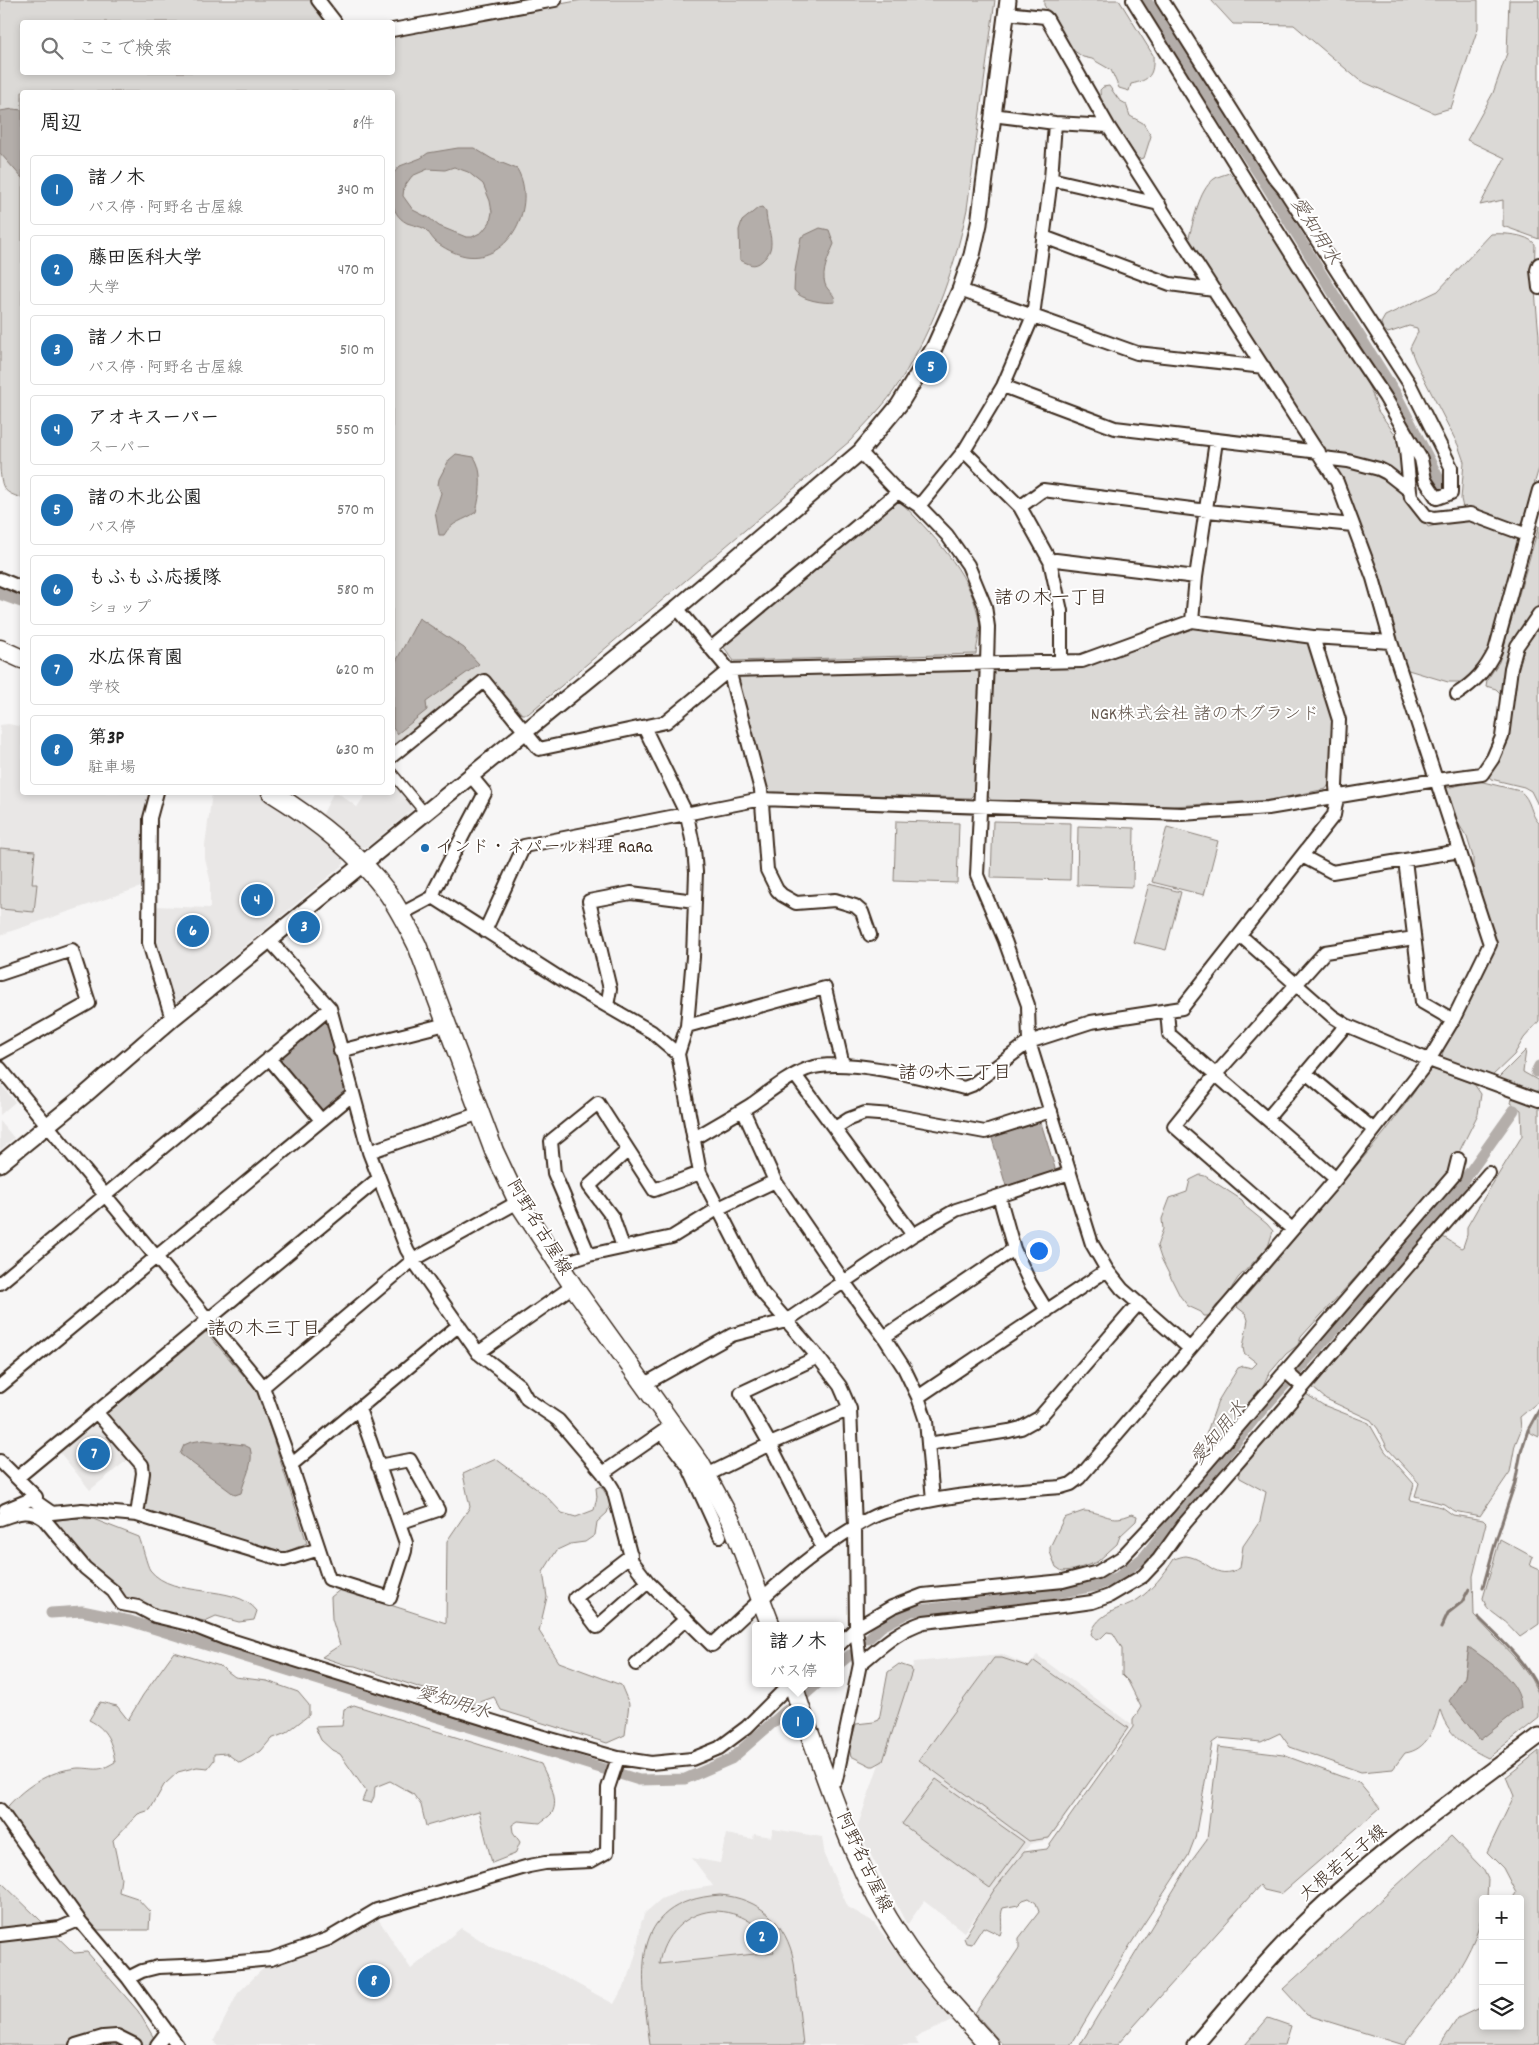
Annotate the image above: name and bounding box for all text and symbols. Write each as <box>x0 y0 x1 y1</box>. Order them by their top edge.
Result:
search box <box>20 20 395 75</box>
icon: search <box>38 34 66 62</box>
text: ここで検索 <box>78 37 173 64</box>
text: 周辺 <box>40 110 82 140</box>
text: 8件 <box>353 113 375 136</box>
text: 諸ノ木 <box>88 166 145 193</box>
text: 1 <box>55 179 59 202</box>
text: 340 m <box>337 179 374 202</box>
water label: 愛知用水 <box>1282 193 1346 271</box>
text: バス停 · 阿野名古屋線 <box>88 197 243 220</box>
text: 藤田医科大学 <box>88 246 202 273</box>
text: 2 <box>54 259 61 282</box>
text: 470 m <box>338 259 374 282</box>
text: 大学 <box>88 277 120 300</box>
text: 諸ノ木口 <box>88 326 164 353</box>
text: 3 <box>53 339 61 362</box>
text: 510 m <box>340 339 374 362</box>
pin: 5 <box>915 348 947 386</box>
text: バス停 · 阿野名古屋線 <box>88 357 243 380</box>
text: アオキスーパー <box>88 406 219 433</box>
text: 4 <box>54 419 60 442</box>
text: 550 m <box>336 419 374 442</box>
text: スーパー <box>88 437 151 460</box>
text: 諸の木北公園 <box>88 486 202 513</box>
text: 5 <box>53 499 61 522</box>
text: 570 m <box>337 499 374 522</box>
text: バス停 <box>88 517 136 540</box>
text: もふもふ応援隊 <box>88 566 221 593</box>
text: 6 <box>53 579 61 602</box>
text: 580 m <box>337 579 374 602</box>
district label: 諸の木一丁目 <box>994 586 1108 613</box>
text: ショップ <box>88 597 151 620</box>
text: 水広保育園 <box>88 646 183 673</box>
text: 7 <box>54 659 60 682</box>
text: 620 m <box>336 659 374 682</box>
text: 学校 <box>88 677 120 700</box>
park label: NGK株式会社 諸の木グランド <box>1091 703 1319 728</box>
text: 第3P <box>88 726 124 753</box>
text: 8 <box>54 739 60 762</box>
text: 630 m <box>336 739 374 762</box>
text: 駐車場 <box>88 757 136 780</box>
place label: インド・ネパール料理 RaRa <box>435 836 653 861</box>
marker: インド・ネパール料理 RaRa <box>419 842 431 854</box>
pin: 4 <box>241 881 273 919</box>
pin: 3 <box>288 908 320 946</box>
pin: 6 <box>177 912 209 950</box>
district label: 諸の木二丁目 <box>898 1061 1012 1088</box>
street label: 阿野名古屋線 <box>499 1175 577 1281</box>
your location <box>1026 1238 1052 1264</box>
district label: 諸の木三丁目 <box>207 1317 321 1344</box>
water label: 愛知用水 <box>1186 1396 1254 1472</box>
pin: 7 <box>78 1435 110 1473</box>
popup <box>752 1622 844 1687</box>
text: 諸ノ木 <box>769 1630 827 1657</box>
text: バス停 <box>769 1661 818 1684</box>
water label: 愛知用水 <box>413 1680 493 1728</box>
pin: 1 <box>782 1703 814 1741</box>
street label: 阿野名古屋線 <box>829 1809 897 1917</box>
street label: 大根若王子線 <box>1295 1820 1393 1908</box>
map controls <box>1479 1895 1524 2030</box>
button: + <box>1479 1895 1524 1940</box>
pin: 2 <box>746 1918 778 1956</box>
button: − <box>1479 1940 1524 1985</box>
pin: 8 <box>358 1962 390 2000</box>
button: layers <box>1479 1985 1524 2030</box>

